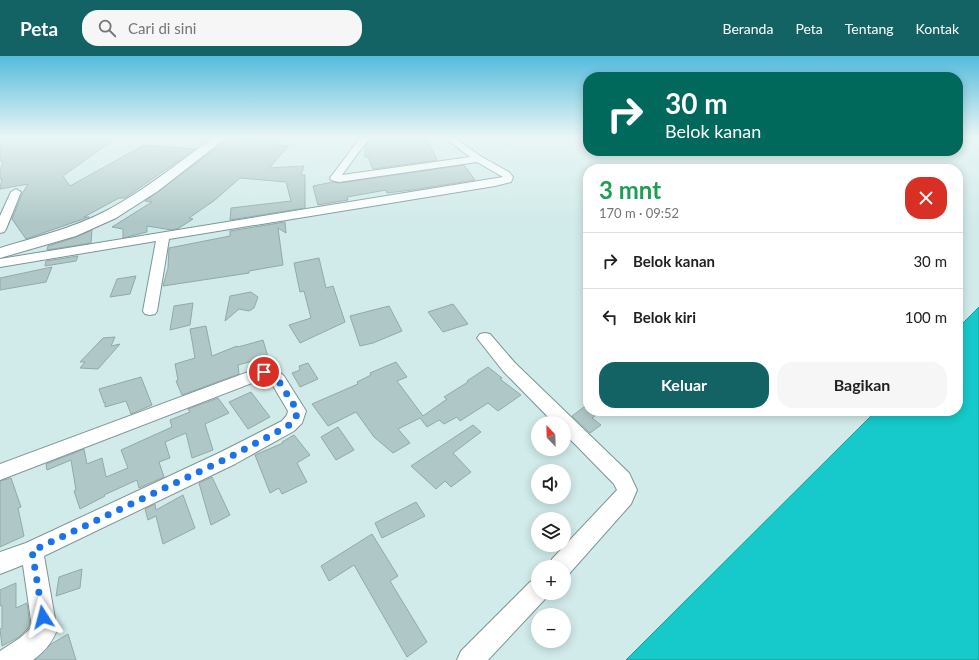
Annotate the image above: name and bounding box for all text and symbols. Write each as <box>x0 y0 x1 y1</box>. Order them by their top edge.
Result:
search box <box>82 10 362 46</box>
text: Peta <box>20 17 58 40</box>
icon: search <box>96 17 118 39</box>
text: Cari di sini <box>128 19 196 37</box>
text: Beranda <box>723 20 773 37</box>
text: Peta <box>795 20 823 37</box>
text: Tentang <box>845 20 894 37</box>
text: Kontak <box>916 20 959 37</box>
text: 30 m <box>665 86 728 120</box>
icon: right <box>599 88 651 140</box>
text: Belok kanan <box>665 120 761 142</box>
text: 3 mnt <box>599 175 661 204</box>
button: close <box>905 177 947 219</box>
text: 170 m · 09:52 <box>599 205 679 221</box>
icon: right <box>599 250 621 272</box>
text: Belok kanan <box>633 252 715 270</box>
text: 30 m <box>913 252 947 270</box>
icon: left <box>599 306 621 328</box>
text: Belok kiri <box>633 308 696 326</box>
text: 100 m <box>905 308 947 326</box>
pin <box>247 355 281 389</box>
icon: arrive <box>253 361 275 383</box>
button: Keluar <box>599 362 769 408</box>
button: Bagikan <box>777 362 947 408</box>
north arrow <box>531 416 571 456</box>
map controls <box>531 416 571 648</box>
button: sound <box>531 464 571 504</box>
button: layers <box>531 512 571 552</box>
button: + <box>531 560 571 600</box>
position arrow <box>22 596 64 638</box>
button: − <box>531 608 571 648</box>

